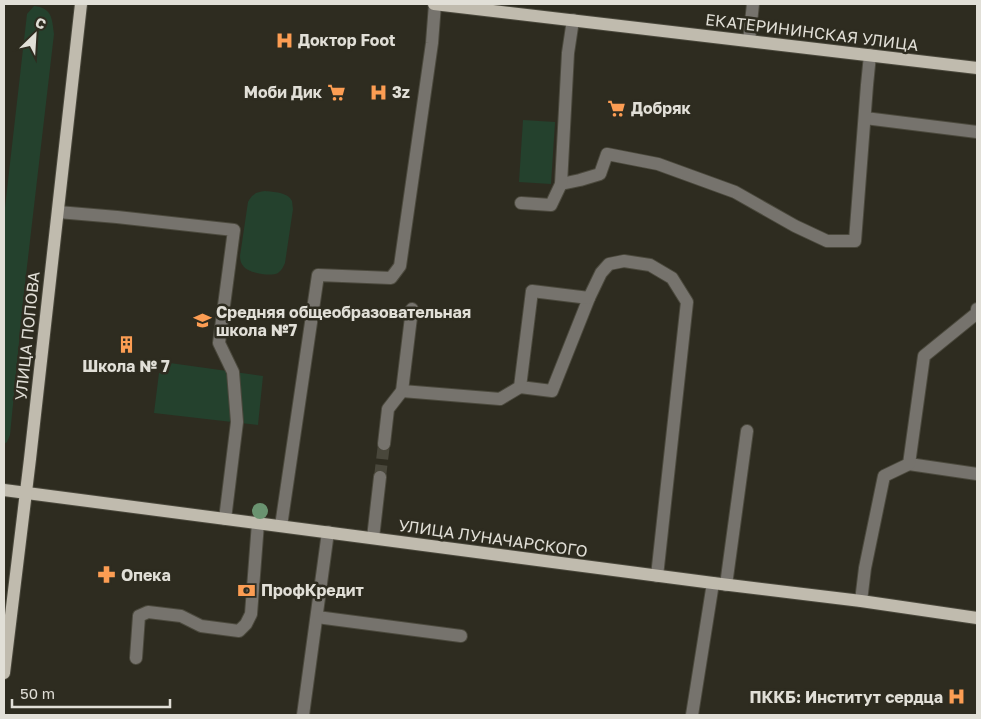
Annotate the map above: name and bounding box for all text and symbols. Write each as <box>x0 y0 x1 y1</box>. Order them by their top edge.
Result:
street label: ЕКАТЕРИНИНСКАЯ УЛИЦА <box>704 9 920 55</box>
north arrow <box>10 10 60 60</box>
text: С <box>33 13 49 33</box>
hospital icon: Доктор Foot <box>274 30 294 50</box>
place label: Доктор Foot <box>298 30 395 50</box>
place label: Моби Дик <box>244 82 323 102</box>
supermarket icon: Моби Дик <box>326 82 346 102</box>
hospital icon: 3z <box>368 82 388 102</box>
place label: 3z <box>392 82 410 102</box>
supermarket icon: Добряк <box>607 98 627 118</box>
place label: Добряк <box>631 98 691 118</box>
street label: УЛИЦА ПОПОВА <box>10 270 44 401</box>
place label: Средняя общеобразовательная школа №7 <box>216 302 471 340</box>
school or university icon: Средняя общеобразовательная школа №7 <box>192 311 212 331</box>
building icon: Школа № 7 <box>116 335 136 355</box>
place label: Школа № 7 <box>82 356 170 376</box>
street label: УЛИЦА ЛУНАЧАРСКОГО <box>397 515 589 561</box>
pharmacy icon: Опека <box>97 565 117 585</box>
place label: Опека <box>121 565 171 585</box>
bank icon: ПрофКредит <box>237 580 257 600</box>
place label: ПрофКредит <box>261 580 364 600</box>
scale bar <box>12 676 170 708</box>
text: 50 m <box>20 684 55 702</box>
place label: ПККБ: Институт сердца <box>750 687 943 707</box>
hospital icon: ПККБ: Институт сердца <box>947 687 967 707</box>

